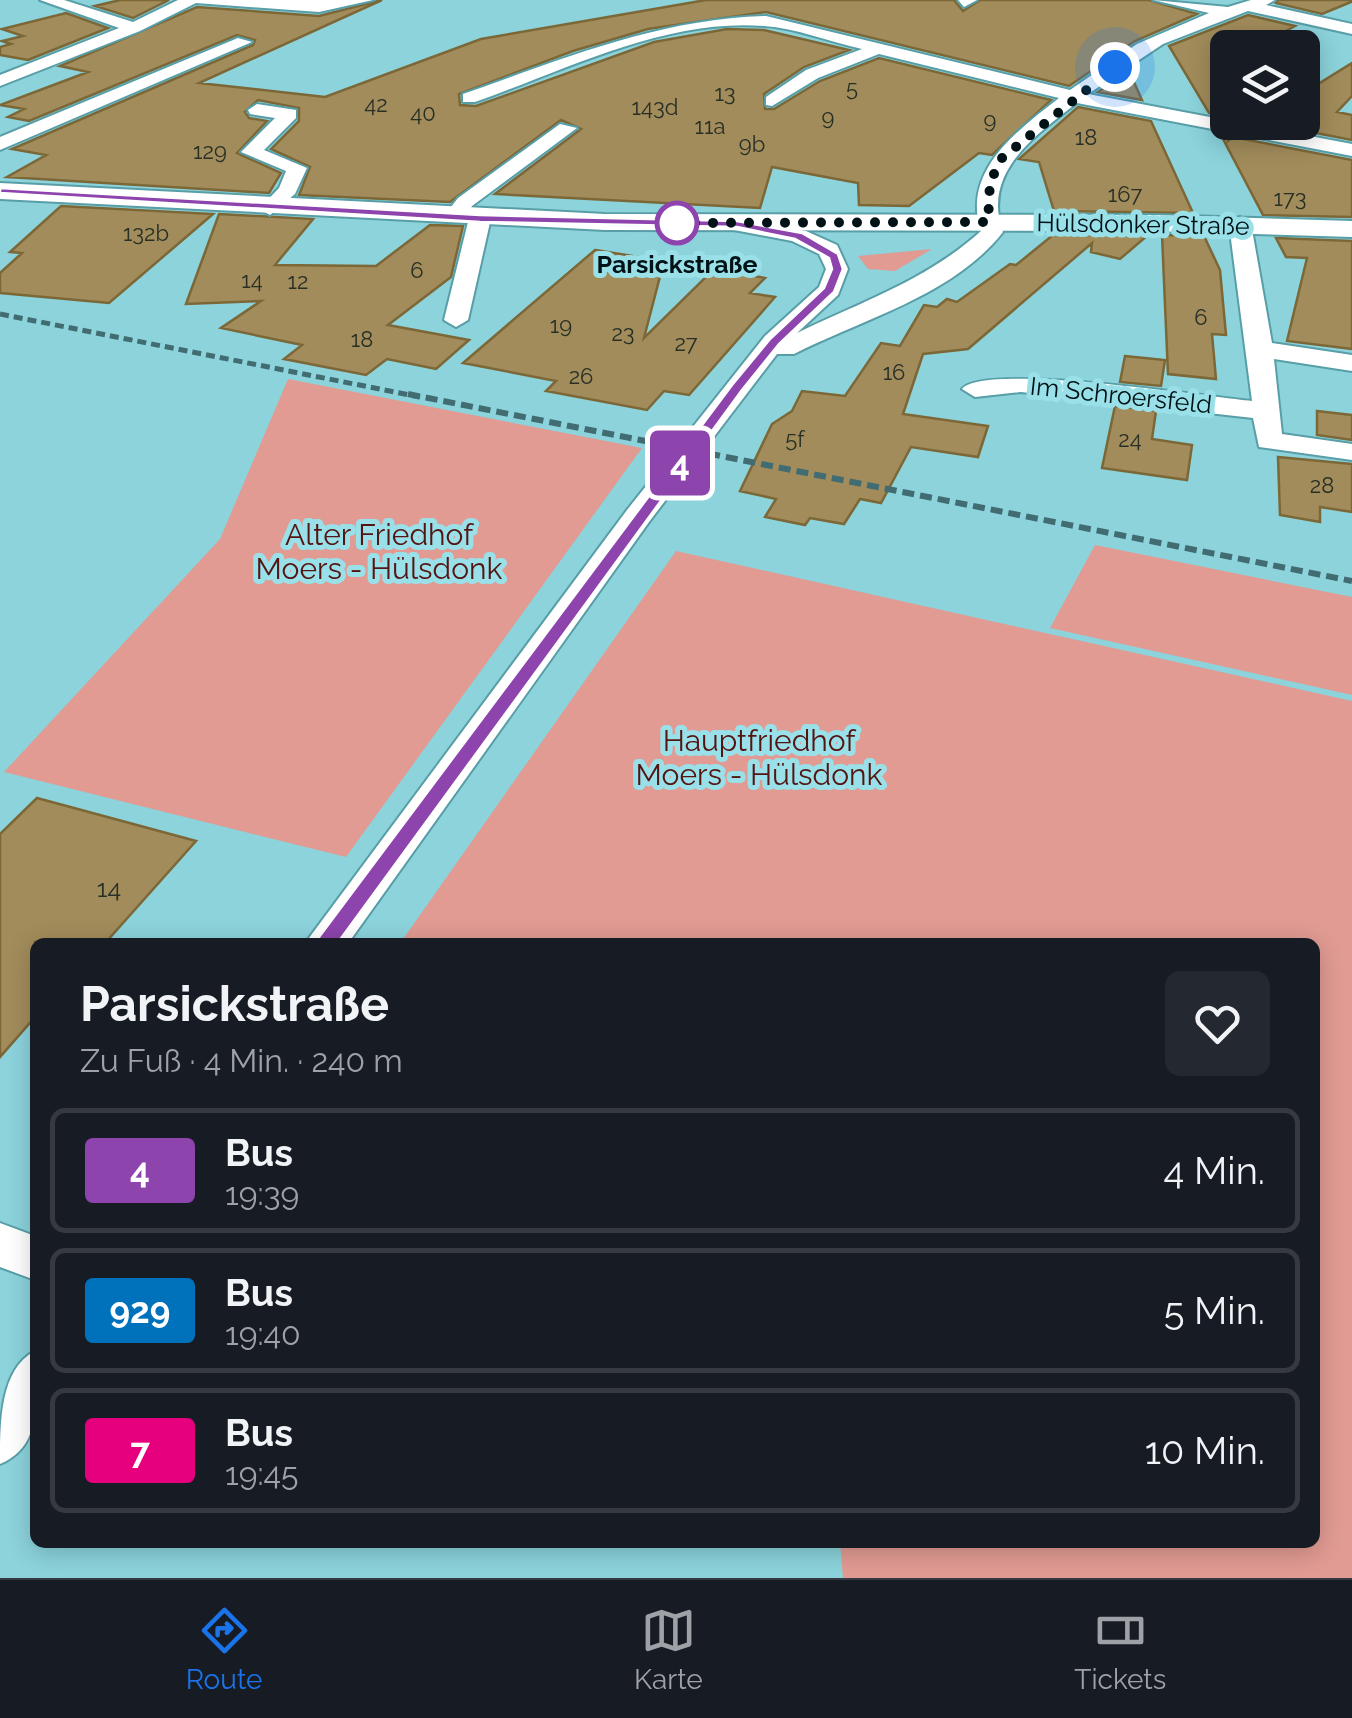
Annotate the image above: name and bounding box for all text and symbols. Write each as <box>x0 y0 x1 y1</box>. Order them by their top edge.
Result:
map controls <box>1210 30 1320 140</box>
button: layers <box>1210 30 1320 140</box>
your location <box>1090 42 1140 92</box>
house number: 5 <box>846 75 858 101</box>
house number: 13 <box>714 80 736 106</box>
house number: 42 <box>364 91 388 117</box>
house number: 143d <box>632 94 678 120</box>
house number: 40 <box>410 100 436 126</box>
house number: 9 <box>822 104 834 130</box>
house number: 9 <box>984 107 996 133</box>
house number: 11a <box>695 113 725 139</box>
house number: 18 <box>1075 124 1097 150</box>
house number: 9b <box>739 131 765 157</box>
house number: 129 <box>193 138 227 164</box>
house number: 167 <box>1108 181 1142 207</box>
house number: 173 <box>1274 185 1306 211</box>
marker: Parsickstraße <box>656 202 698 244</box>
street label: Hülsdonker Straße <box>1036 207 1250 241</box>
house number: 132b <box>123 220 169 246</box>
place label: Parsickstraße <box>597 249 757 279</box>
house number: 6 <box>410 257 424 283</box>
house number: 14 <box>241 267 263 293</box>
house number: 12 <box>288 268 308 294</box>
house number: 6 <box>1194 304 1208 330</box>
house number: 19 <box>550 312 572 338</box>
house number: 23 <box>611 320 635 346</box>
house number: 18 <box>351 326 373 352</box>
house number: 27 <box>674 330 698 356</box>
house number: 16 <box>883 359 905 385</box>
house number: 26 <box>569 363 593 389</box>
street label: Im Schroersfeld <box>1029 371 1213 419</box>
house number: 5f <box>785 426 805 452</box>
house number: 24 <box>1118 426 1142 452</box>
line badge: 4 <box>648 430 712 496</box>
text: 4 <box>670 443 690 484</box>
house number: 28 <box>1310 472 1334 498</box>
park label: Alter Friedhof Moers - Hülsdonk <box>255 517 503 586</box>
park label: Hauptfriedhof Moers - Hülsdonk <box>635 723 883 792</box>
house number: 14 <box>97 873 121 903</box>
button: heart <box>1165 971 1270 1076</box>
text: Parsickstraße <box>80 976 389 1032</box>
text: Zu Fuß · 4 Min. · 240 m <box>80 1042 403 1079</box>
text: Bus <box>225 1130 293 1175</box>
text: 4 Min. <box>1164 1148 1265 1193</box>
text: 4 <box>130 1150 150 1191</box>
text: 19:39 <box>225 1175 299 1212</box>
text: Bus <box>225 1270 293 1315</box>
text: 5 Min. <box>1164 1288 1265 1333</box>
text: 929 <box>110 1290 170 1331</box>
text: 19:40 <box>225 1315 301 1352</box>
text: Bus <box>225 1410 293 1455</box>
text: 10 Min. <box>1145 1428 1265 1473</box>
text: 7 <box>130 1430 150 1471</box>
text: 19:45 <box>225 1455 298 1492</box>
tab: Route <box>186 1603 262 1696</box>
tab: Karte <box>634 1603 703 1696</box>
tab: Tickets <box>1074 1603 1166 1696</box>

